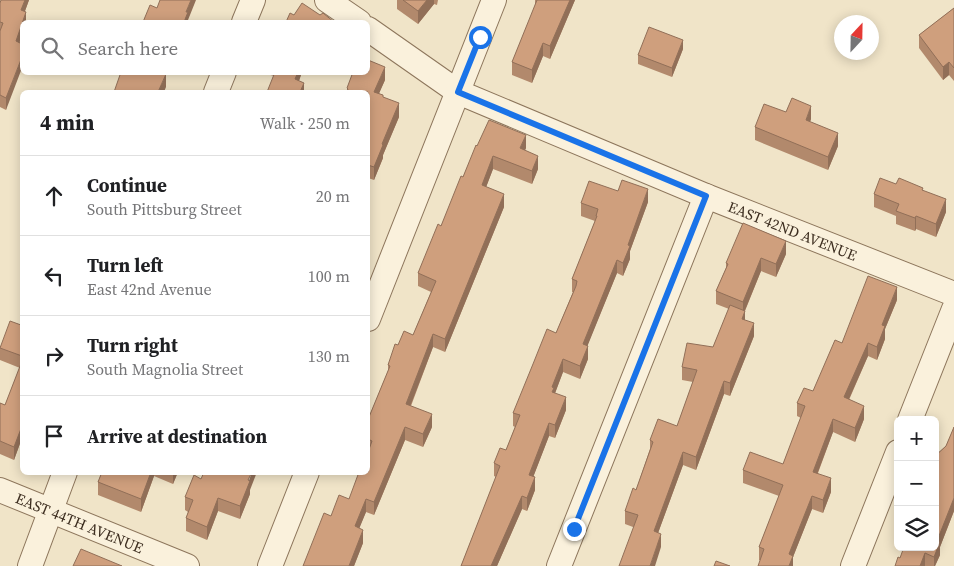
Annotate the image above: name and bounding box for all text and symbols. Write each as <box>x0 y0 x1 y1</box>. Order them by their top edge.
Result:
north arrow <box>834 15 879 60</box>
search box <box>20 20 370 75</box>
route start <box>469 26 492 49</box>
icon: search <box>38 34 66 62</box>
text: Search here <box>78 35 178 61</box>
text: 4 min <box>40 108 95 137</box>
text: Walk · 250 m <box>260 112 350 134</box>
text: Continue <box>87 172 167 198</box>
icon: ahead <box>40 182 68 210</box>
text: 20 m <box>316 185 350 207</box>
street label: EAST 42ND AVENUE <box>725 195 860 265</box>
text: South Pittsburg Street <box>87 198 242 220</box>
text: Turn left <box>87 252 163 278</box>
icon: left <box>40 262 68 290</box>
text: 100 m <box>308 265 350 287</box>
text: East 42nd Avenue <box>87 278 212 300</box>
text: Turn right <box>87 332 178 358</box>
icon: right <box>40 342 68 370</box>
text: 130 m <box>308 345 350 367</box>
text: South Magnolia Street <box>87 358 243 380</box>
map controls <box>894 416 939 551</box>
button: + <box>894 416 939 461</box>
icon: arrive <box>40 422 68 450</box>
text: Arrive at destination <box>87 423 267 449</box>
button: − <box>894 461 939 506</box>
street label: EAST 44TH AVENUE <box>13 487 147 558</box>
button: layers <box>894 506 939 551</box>
route end <box>563 518 586 541</box>

